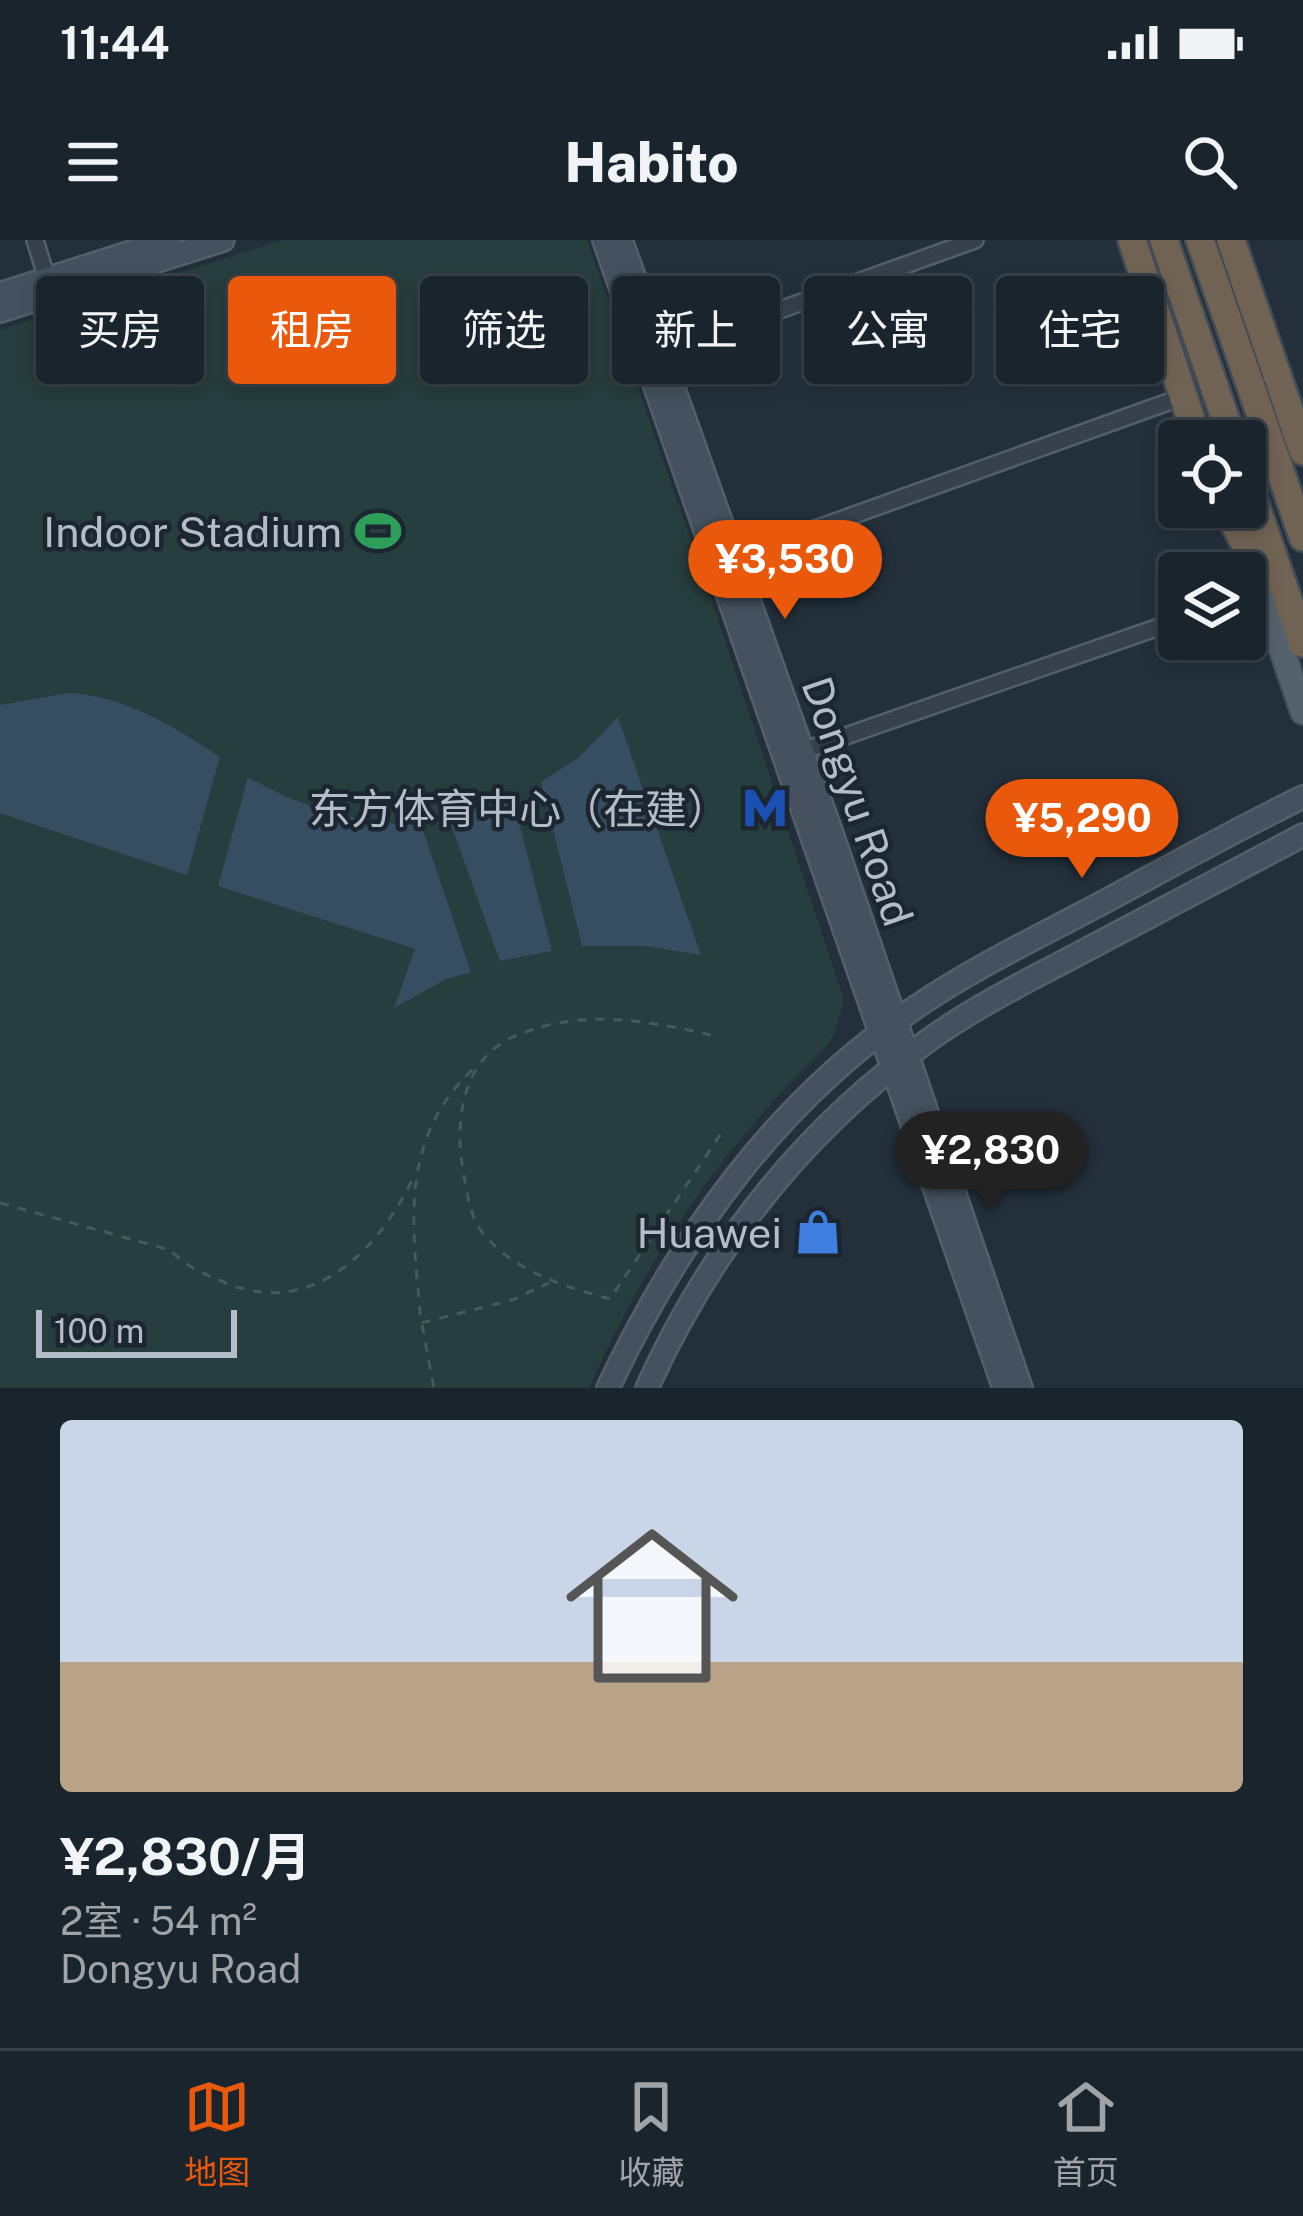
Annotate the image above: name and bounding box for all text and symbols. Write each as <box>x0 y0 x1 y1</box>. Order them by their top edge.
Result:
text: 11:44 <box>60 16 170 69</box>
icon: menu <box>60 129 126 195</box>
icon: search <box>1177 129 1243 195</box>
text: Habito <box>564 131 739 194</box>
chip: 买房 <box>36 276 204 384</box>
chip: 租房 <box>228 276 396 384</box>
chip: 筛选 <box>420 276 588 384</box>
chip: 新上 <box>612 276 780 384</box>
chip: 公寓 <box>804 276 972 384</box>
chip: 住宅 <box>996 276 1164 384</box>
map controls <box>1158 420 1266 660</box>
button: locate <box>1158 420 1266 528</box>
sports icon: Indoor Stadium <box>353 506 403 556</box>
place label: Indoor Stadium <box>43 507 342 556</box>
pin: ¥3,530 <box>687 520 883 622</box>
text: ¥3,530 <box>715 536 855 582</box>
button: layers <box>1158 552 1266 660</box>
street label: Dongyu Road <box>793 670 923 932</box>
pin: ¥5,290 <box>984 779 1180 881</box>
metro station icon: 东方体育中心（在建） <box>740 783 790 833</box>
place label: 东方体育中心（在建） <box>309 784 729 833</box>
text: ¥5,290 <box>1012 795 1152 841</box>
pin: ¥2,830 <box>893 1111 1089 1213</box>
text: ¥2,830 <box>922 1127 1060 1173</box>
shop icon: Huawei <box>793 1207 843 1257</box>
place label: Huawei <box>636 1208 782 1257</box>
scale bar <box>36 1304 237 1357</box>
text: 100 m <box>54 1312 144 1350</box>
icon: home <box>544 1498 760 1714</box>
text: ¥2,830/月 <box>60 1827 311 1886</box>
text: 2室 · 54 m² <box>60 1898 257 1944</box>
text: Dongyu Road <box>60 1946 301 1992</box>
tab: 地图 <box>184 2074 250 2194</box>
tab: 收藏 <box>618 2074 684 2194</box>
tab: 首页 <box>1053 2074 1119 2194</box>

